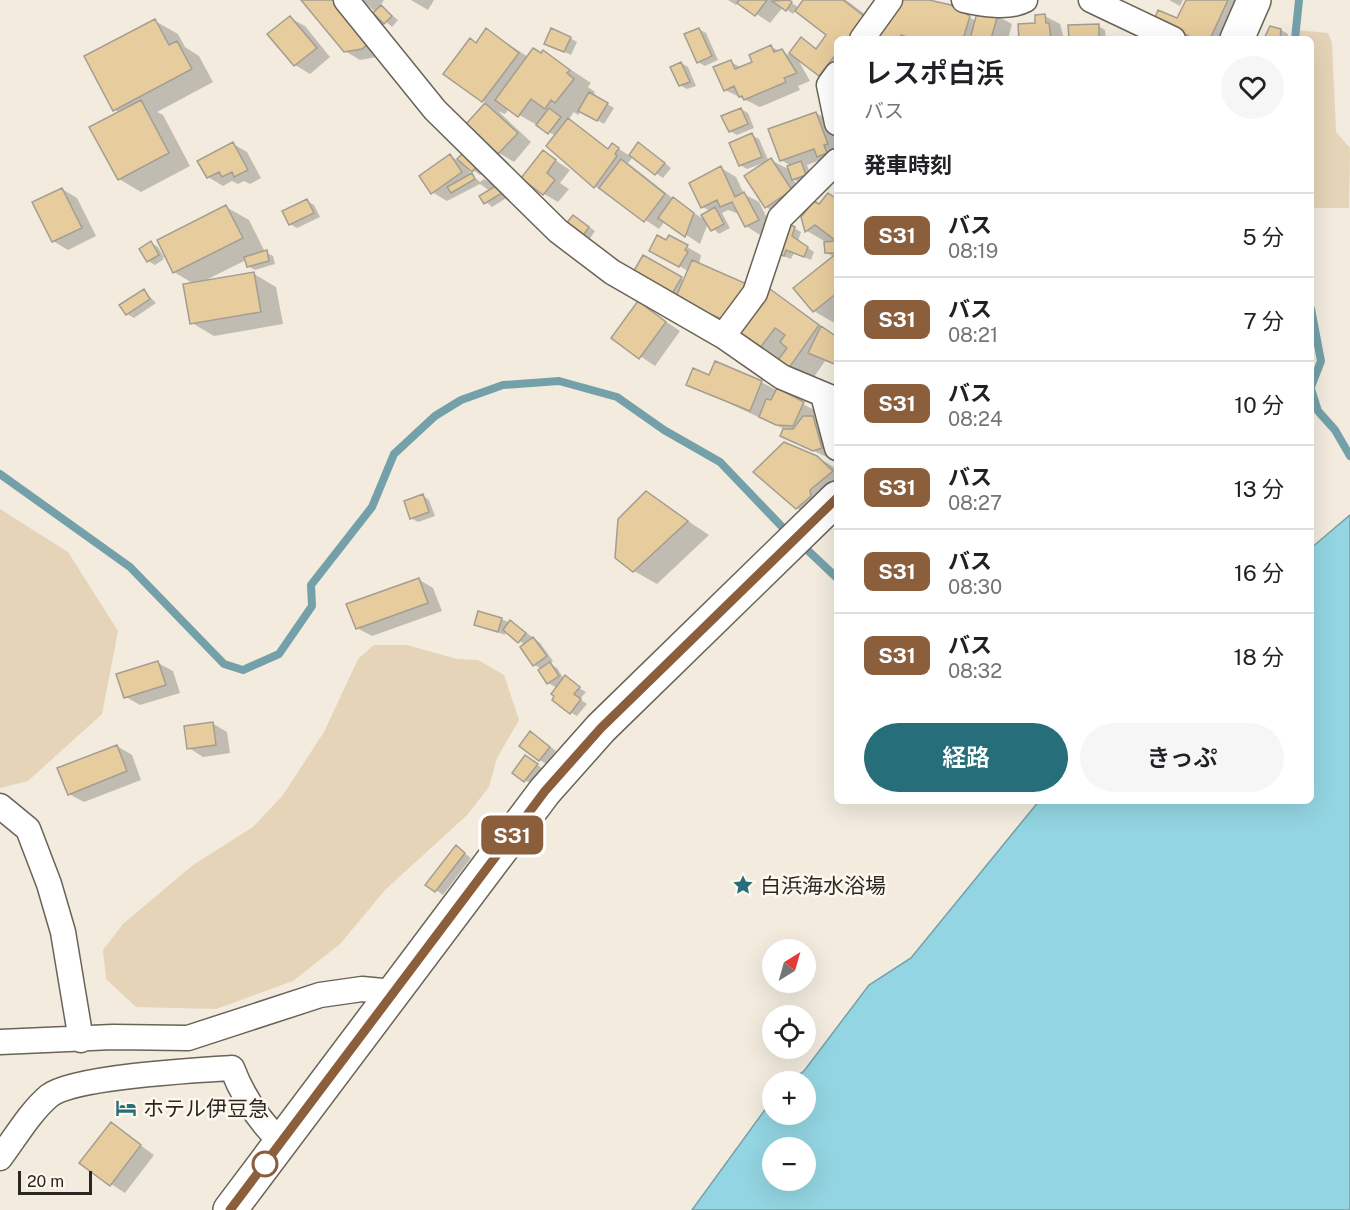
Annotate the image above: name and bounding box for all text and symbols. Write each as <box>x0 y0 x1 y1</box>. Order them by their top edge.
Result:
text: レスポ白浜 <box>864 56 1004 89</box>
button: heart <box>1221 56 1284 119</box>
text: バス <box>864 99 904 123</box>
text: 発車時刻 <box>864 152 952 178</box>
text: バス <box>948 212 992 238</box>
text: S31 <box>878 223 916 248</box>
text: 5 分 <box>1243 224 1284 250</box>
text: 08:19 <box>948 239 998 263</box>
text: バス <box>948 296 992 322</box>
text: S31 <box>878 307 916 332</box>
text: 7 分 <box>1243 308 1284 334</box>
text: 08:21 <box>948 323 998 347</box>
text: バス <box>948 380 992 406</box>
text: S31 <box>878 391 916 416</box>
text: 10 分 <box>1234 392 1284 418</box>
text: 08:24 <box>948 407 1002 431</box>
text: バス <box>948 464 992 490</box>
text: S31 <box>878 475 916 500</box>
text: 13 分 <box>1234 476 1284 502</box>
text: 08:27 <box>948 491 1002 515</box>
text: バス <box>948 548 992 574</box>
text: S31 <box>878 559 916 584</box>
text: 16 分 <box>1234 560 1284 586</box>
text: 08:30 <box>948 575 1002 599</box>
text: バス <box>948 632 992 658</box>
text: S31 <box>878 643 916 668</box>
text: 18 分 <box>1233 644 1284 670</box>
text: 08:32 <box>948 659 1002 683</box>
button: 経路 <box>864 723 1068 792</box>
button: きっぷ <box>1080 723 1284 792</box>
line badge: S31 <box>478 816 546 854</box>
text: S31 <box>493 823 531 848</box>
place icon: 白浜海水浴場 <box>731 873 755 897</box>
place label: 白浜海水浴場 <box>760 873 886 898</box>
north arrow <box>762 939 816 993</box>
map controls <box>762 939 816 1191</box>
button: locate <box>762 1005 816 1059</box>
button: + <box>762 1071 816 1125</box>
hotel icon: ホテル伊豆急 <box>114 1096 138 1120</box>
place label: ホテル伊豆急 <box>143 1096 269 1121</box>
button: − <box>762 1137 816 1191</box>
unlabelled marker <box>252 1151 278 1177</box>
scale bar <box>18 1168 92 1196</box>
text: 20 m <box>27 1172 64 1191</box>

